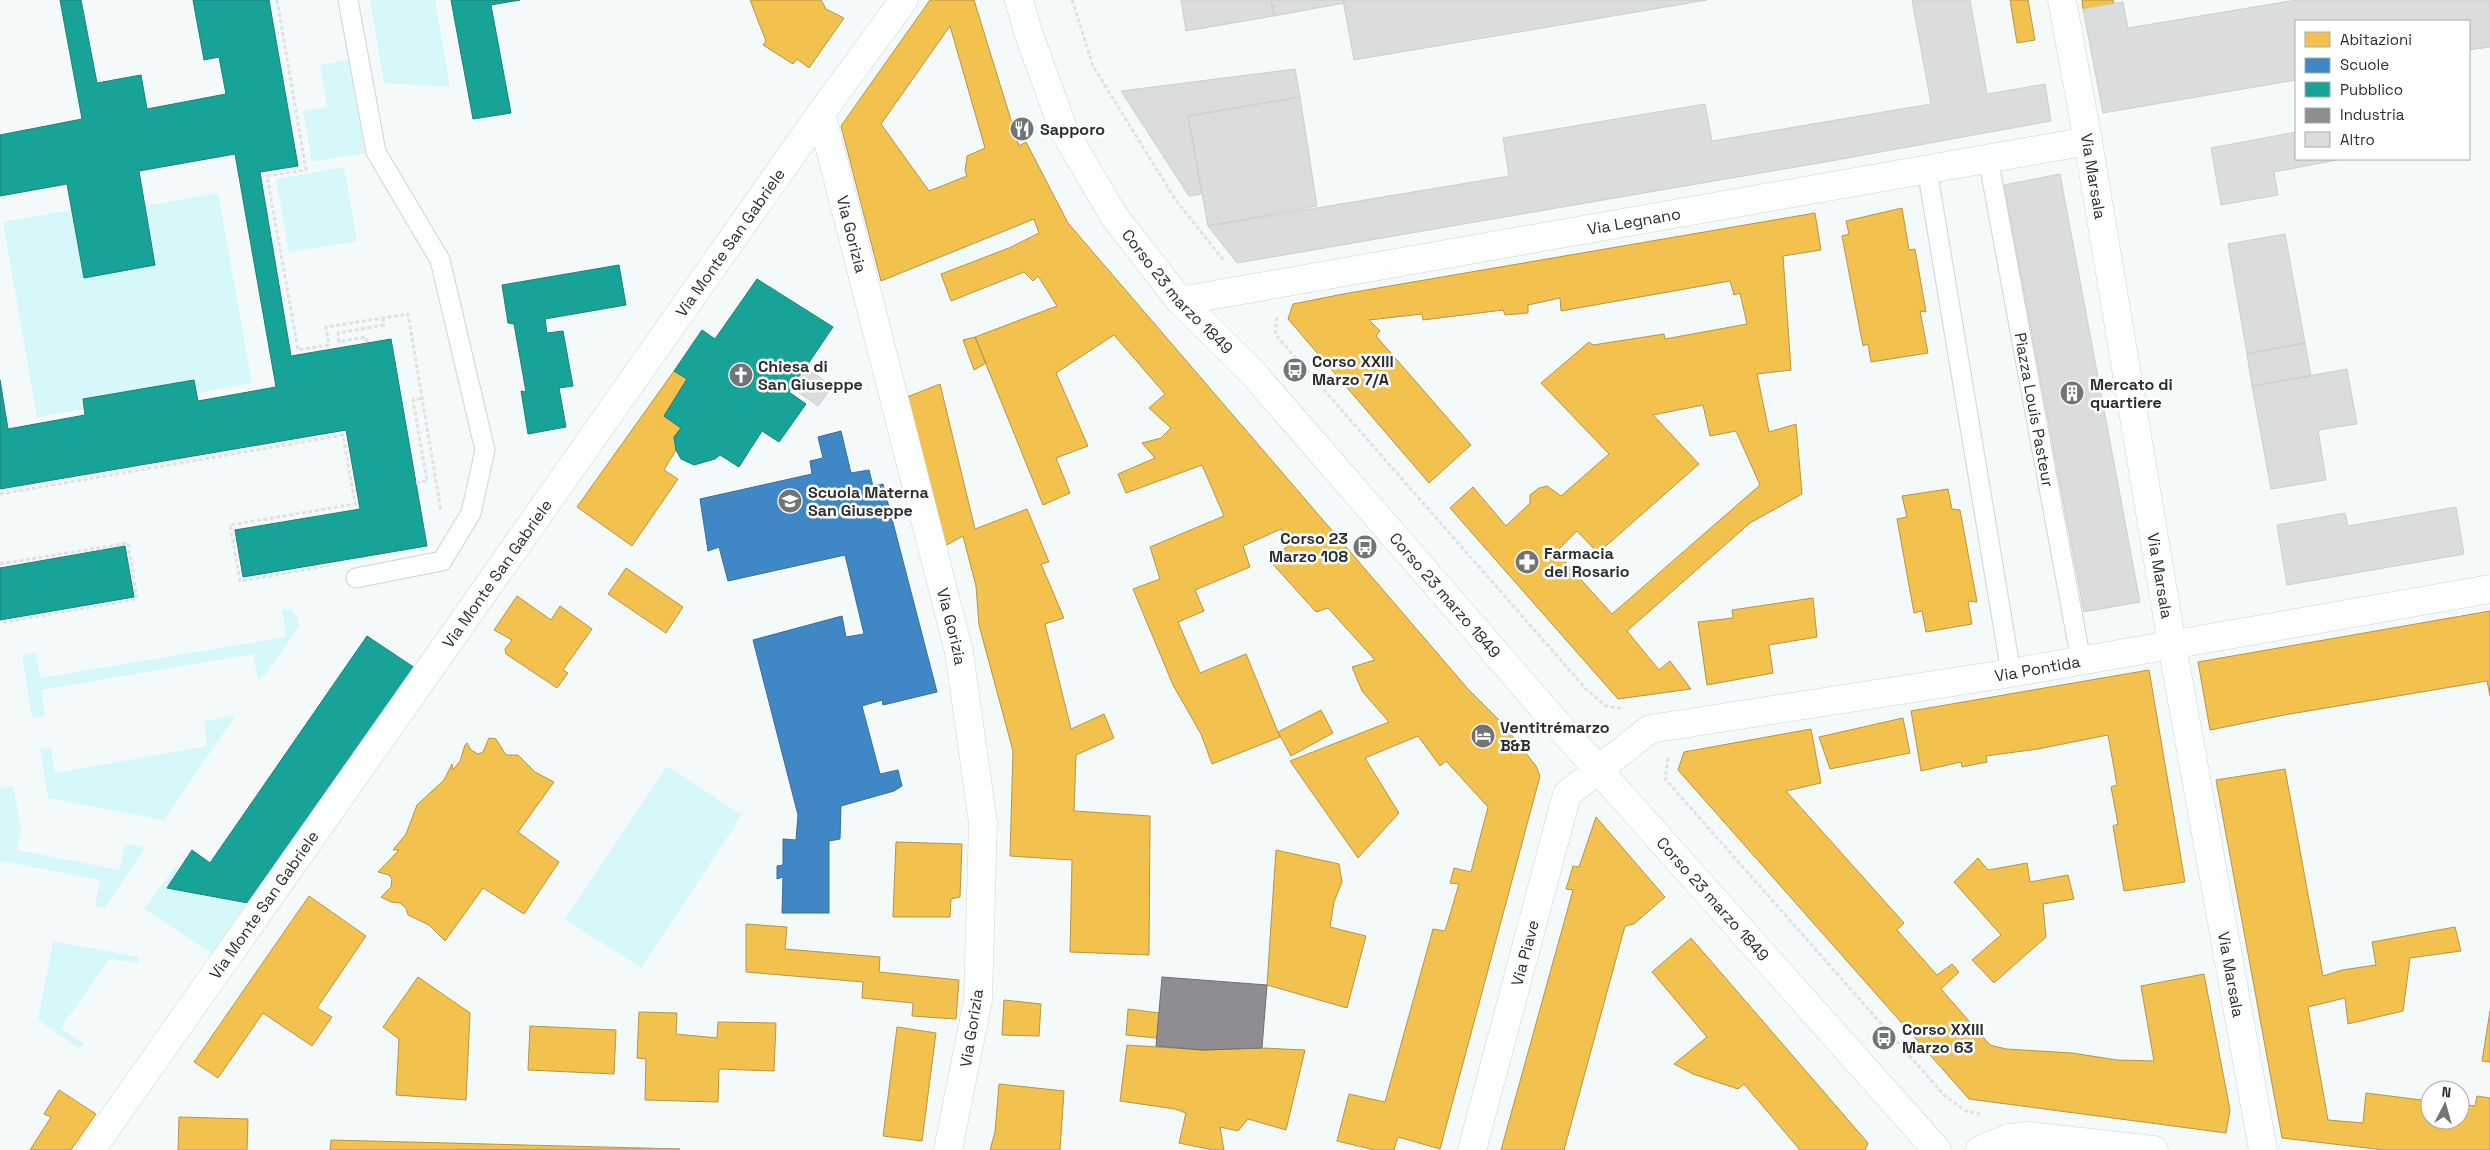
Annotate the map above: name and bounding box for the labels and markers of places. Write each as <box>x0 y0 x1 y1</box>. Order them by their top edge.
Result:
restaurant icon: Sapporo <box>1009 116 1035 142</box>
place label: Sapporo <box>1040 119 1105 140</box>
place label: Corso XXIII Marzo 7/A <box>1312 351 1394 390</box>
place label: Chiesa di San Giuseppe <box>758 356 863 395</box>
bus stop icon: Corso XXIII Marzo 7/A <box>1282 357 1308 383</box>
church icon: Chiesa di San Giuseppe <box>728 362 754 388</box>
place label: Mercato di quartiere <box>2090 374 2173 413</box>
building icon: Mercato di quartiere <box>2059 380 2085 406</box>
place label: Scuola Materna San Giuseppe <box>808 482 929 521</box>
school or university icon: Scuola Materna San Giuseppe <box>777 488 803 514</box>
place label: Corso 23 Marzo 108 <box>1269 528 1348 567</box>
bus stop icon: Corso 23 Marzo 108 <box>1352 534 1378 560</box>
place label: Farmacia del Rosario <box>1544 543 1630 582</box>
pharmacy icon: Farmacia del Rosario <box>1514 549 1540 575</box>
place label: Ventitrémarzo B&B <box>1500 717 1610 756</box>
hotel icon: Ventitrémarzo B&B <box>1470 723 1496 749</box>
place label: Corso XXIII Marzo 63 <box>1902 1019 1984 1058</box>
bus stop icon: Corso XXIII Marzo 63 <box>1871 1025 1897 1051</box>

